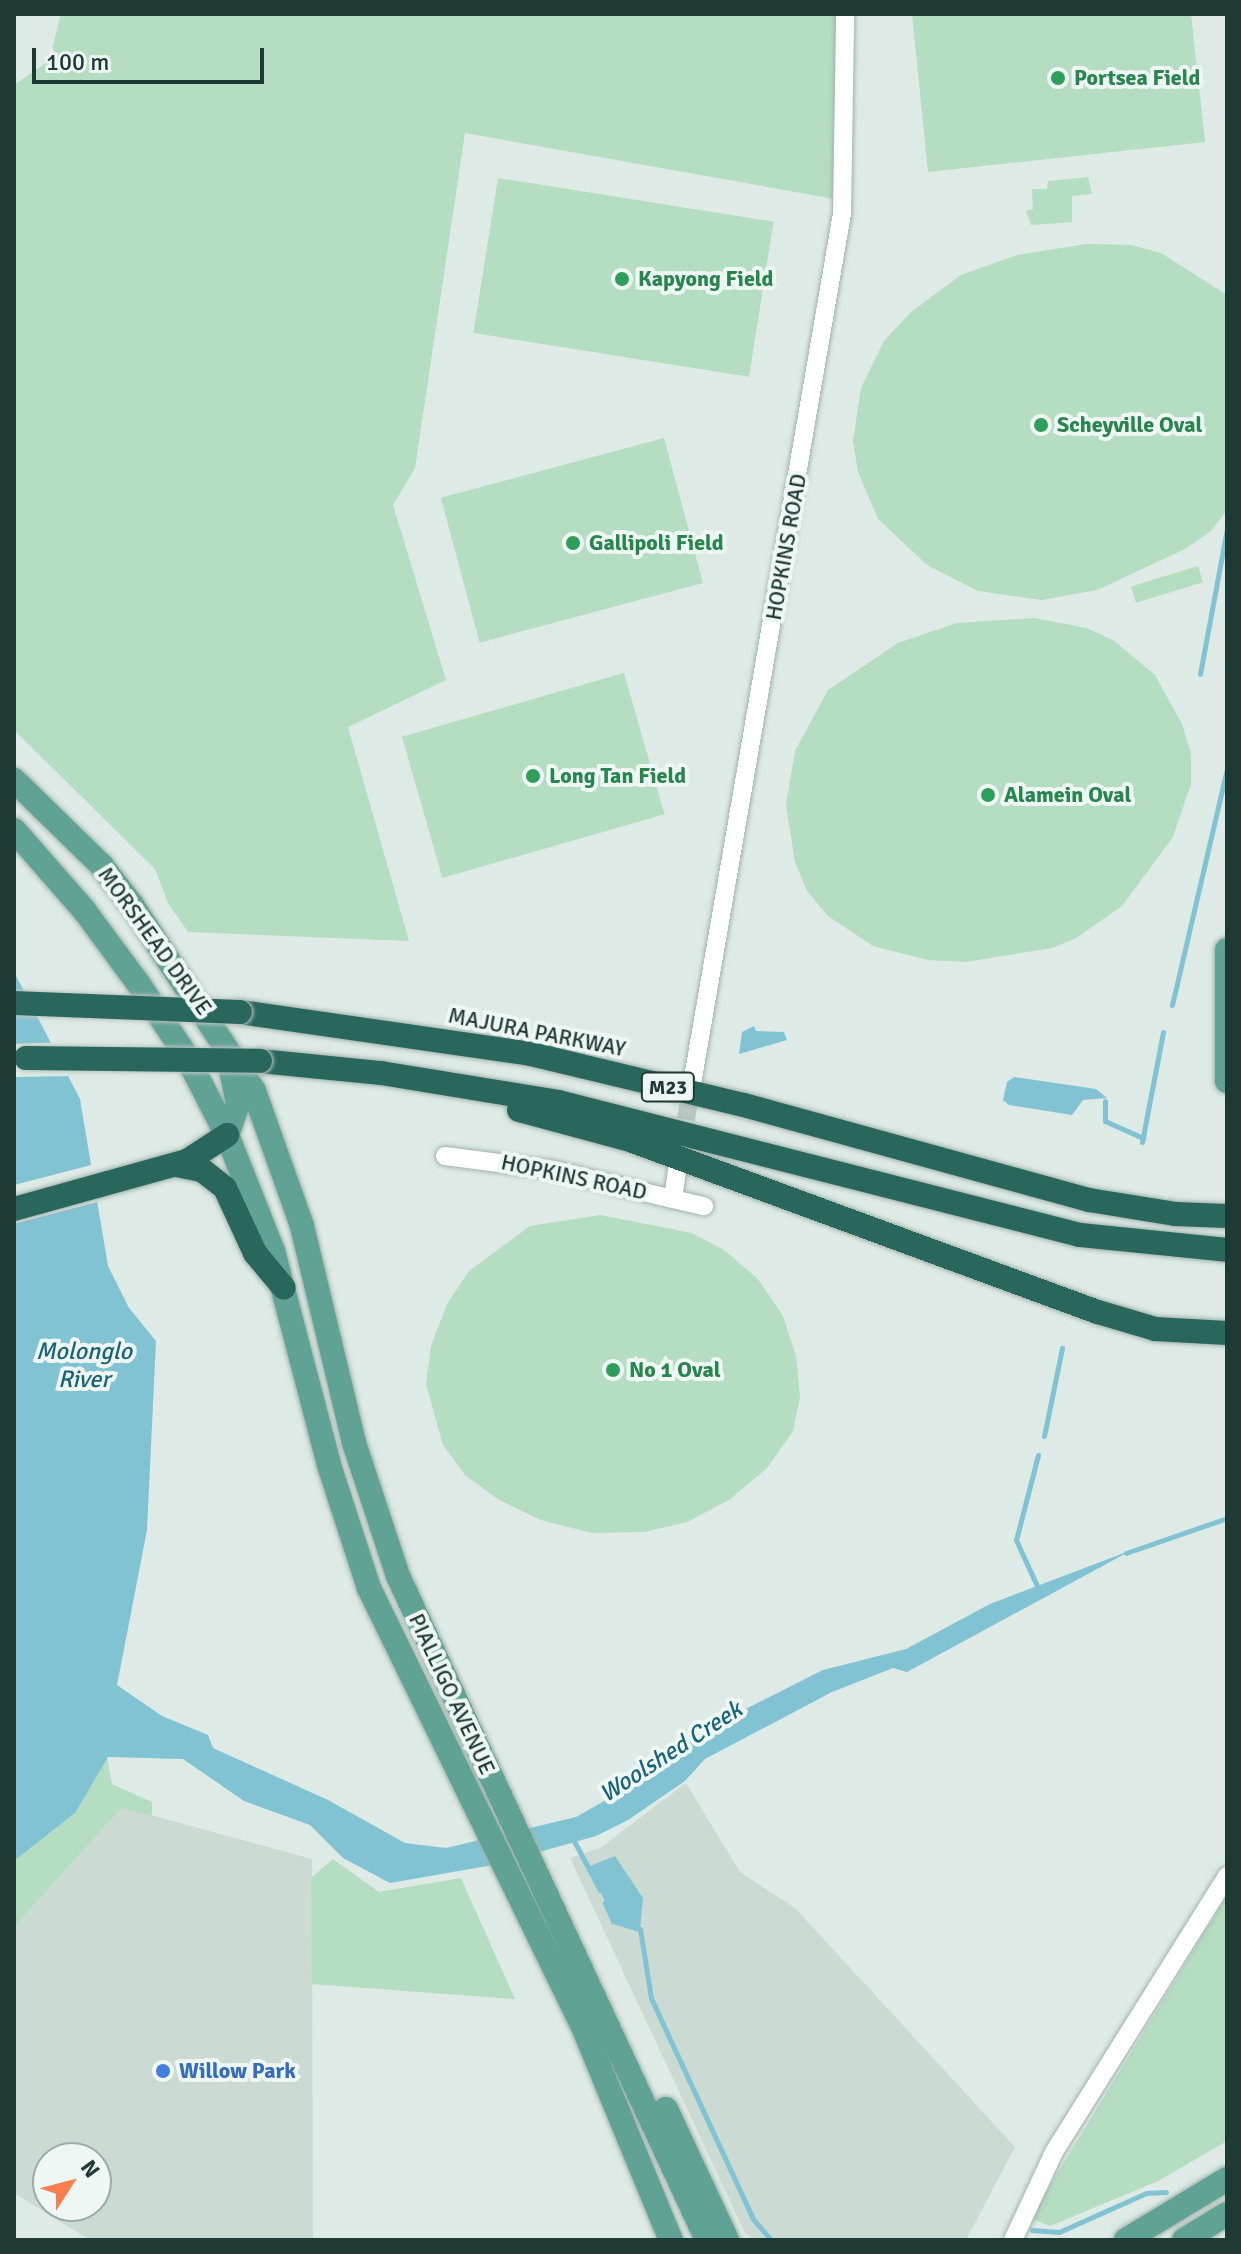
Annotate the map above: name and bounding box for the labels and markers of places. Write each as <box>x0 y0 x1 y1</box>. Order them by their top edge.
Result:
place label: Portsea Field <box>1074 65 1200 91</box>
marker: Portsea Field <box>1049 69 1067 87</box>
place label: Kapyong Field <box>638 266 773 292</box>
marker: Kapyong Field <box>613 270 631 288</box>
place label: Scheyville Oval <box>1057 412 1202 438</box>
marker: Scheyville Oval <box>1032 416 1050 434</box>
place label: Gallipoli Field <box>589 530 724 556</box>
marker: Gallipoli Field <box>564 534 582 552</box>
place label: Long Tan Field <box>549 763 686 789</box>
marker: Long Tan Field <box>524 767 542 785</box>
place label: Alamein Oval <box>1004 782 1131 808</box>
marker: Alamein Oval <box>979 786 997 804</box>
place label: No 1 Oval <box>629 1357 721 1383</box>
marker: No 1 Oval <box>604 1361 622 1379</box>
place label: Willow Park <box>179 2058 296 2084</box>
marker: Willow Park <box>154 2062 172 2080</box>

